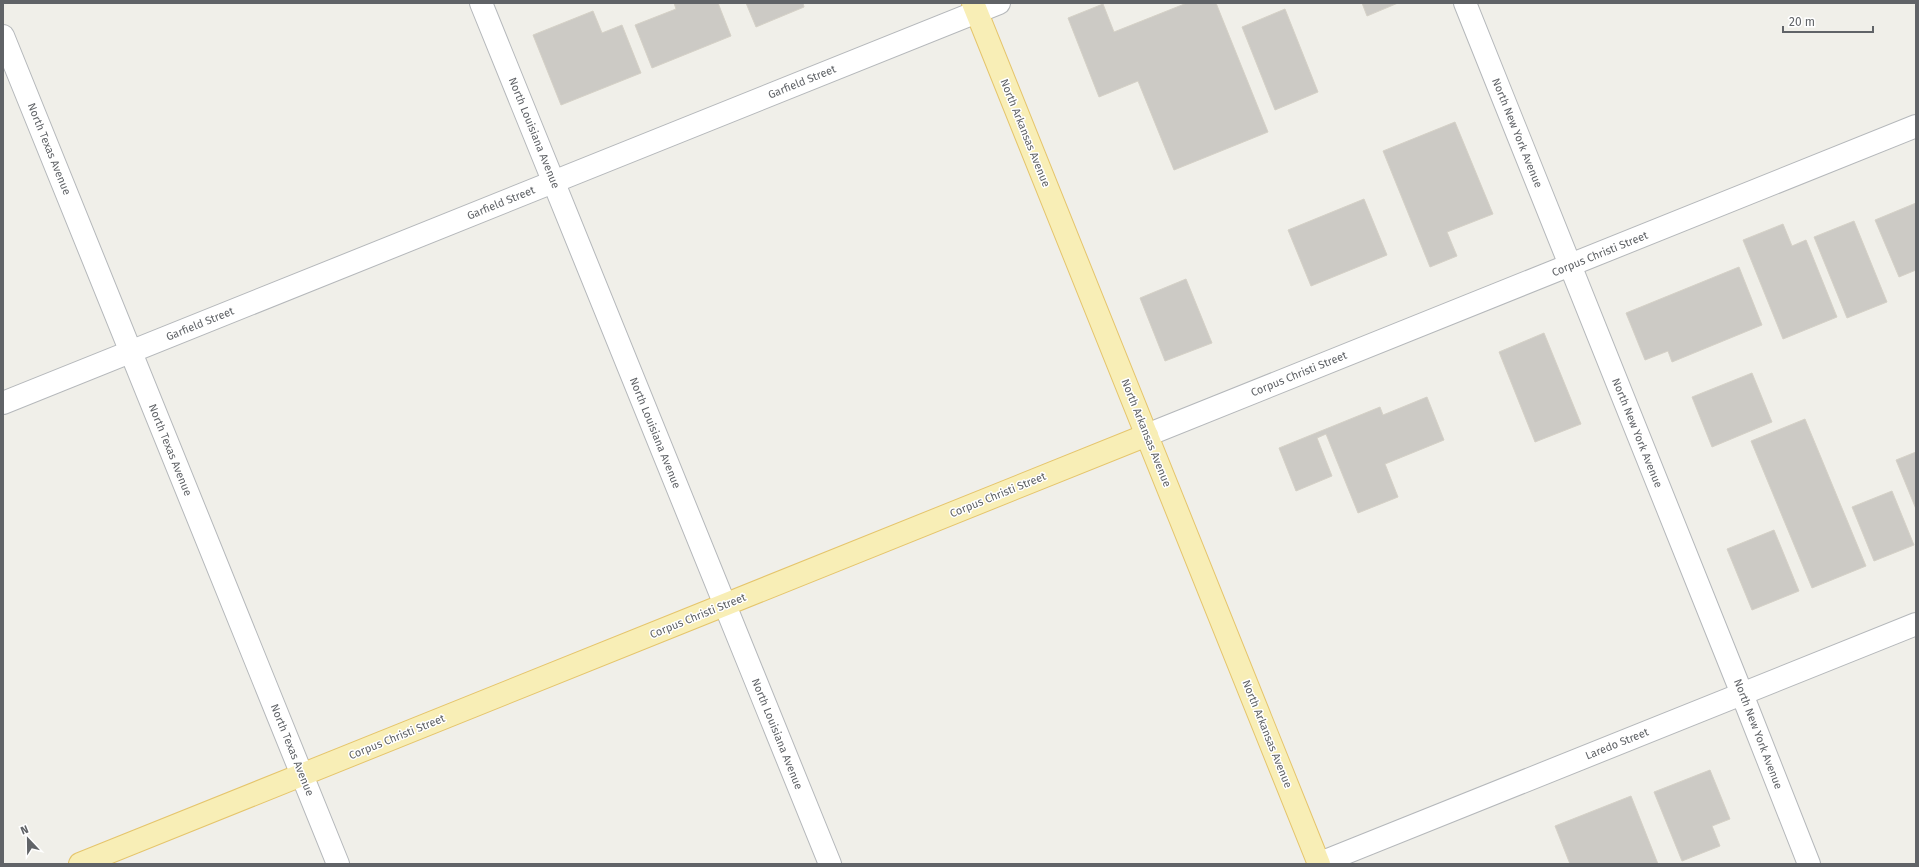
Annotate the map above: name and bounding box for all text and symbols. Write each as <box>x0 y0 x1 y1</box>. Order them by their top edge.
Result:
scale bar <box>1783 8 1873 34</box>
text: 20 m <box>1789 15 1815 29</box>
street label: Garfield Street <box>766 62 838 102</box>
street label: North Louisiana Avenue <box>506 76 562 190</box>
street label: North New York Avenue <box>1489 76 1545 190</box>
street label: North Arkansas Avenue <box>997 77 1053 189</box>
street label: North Texas Avenue <box>25 101 73 197</box>
street label: Garfield Street <box>465 183 537 223</box>
street label: Corpus Christi Street <box>1550 229 1650 279</box>
street label: Garfield Street <box>164 304 236 344</box>
street label: Corpus Christi Street <box>1249 349 1349 399</box>
street label: North Louisiana Avenue <box>627 376 683 490</box>
street label: North New York Avenue <box>1609 376 1665 490</box>
street label: North Arkansas Avenue <box>1118 377 1174 489</box>
street label: North Texas Avenue <box>146 402 194 498</box>
street label: Corpus Christi Street <box>948 470 1048 520</box>
street label: Corpus Christi Street <box>648 591 748 641</box>
street label: North Louisiana Avenue <box>749 677 805 791</box>
street label: North New York Avenue <box>1731 677 1785 791</box>
street label: North Arkansas Avenue <box>1239 678 1295 790</box>
street label: North Texas Avenue <box>268 702 316 798</box>
street label: Corpus Christi Street <box>347 712 447 762</box>
street label: Laredo Street <box>1583 725 1651 763</box>
north arrow <box>8 819 48 859</box>
text: N <box>19 823 30 838</box>

